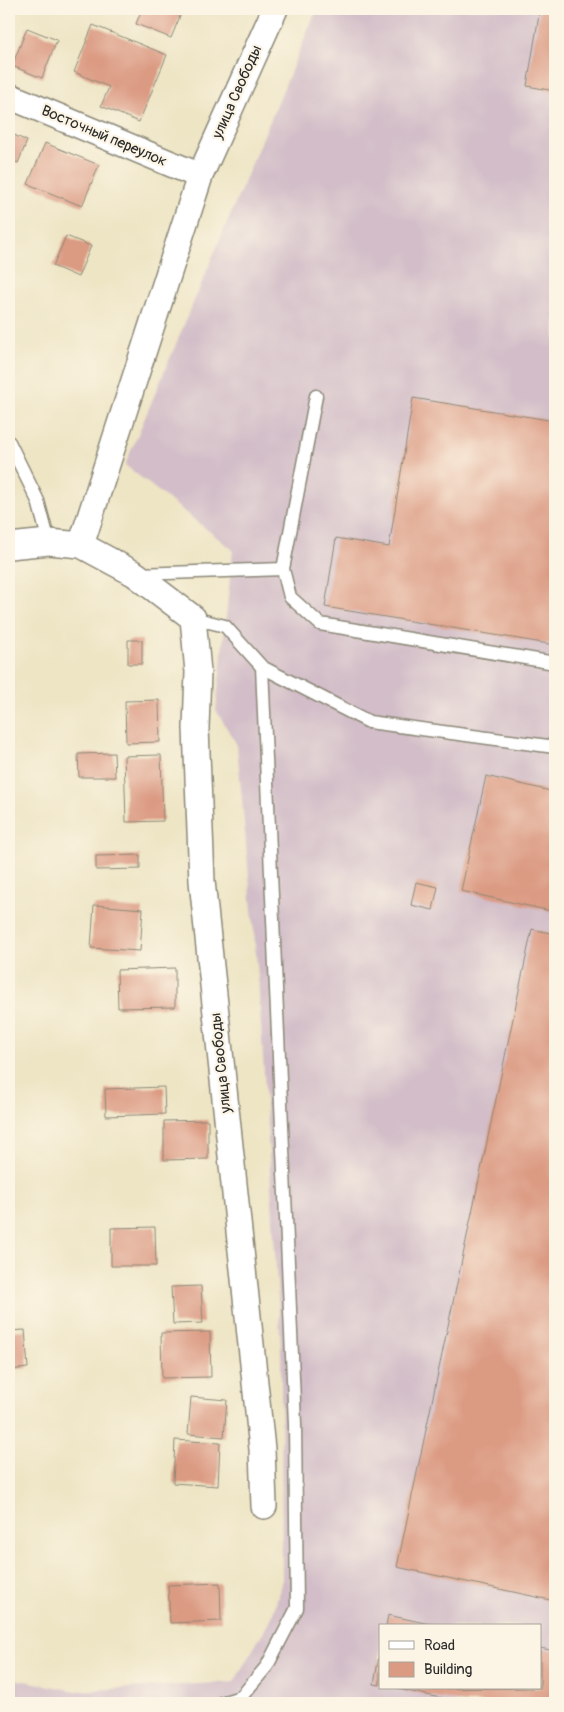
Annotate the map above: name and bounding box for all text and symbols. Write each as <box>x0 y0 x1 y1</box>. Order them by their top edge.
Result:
street label: улица Свободы <box>207 42 266 143</box>
street label: Восточный переулок <box>39 101 170 171</box>
street label: улица Свободы <box>206 1012 236 1115</box>
legend <box>379 1624 542 1690</box>
text: Road <box>424 1636 455 1655</box>
text: Building <box>424 1660 472 1679</box>

